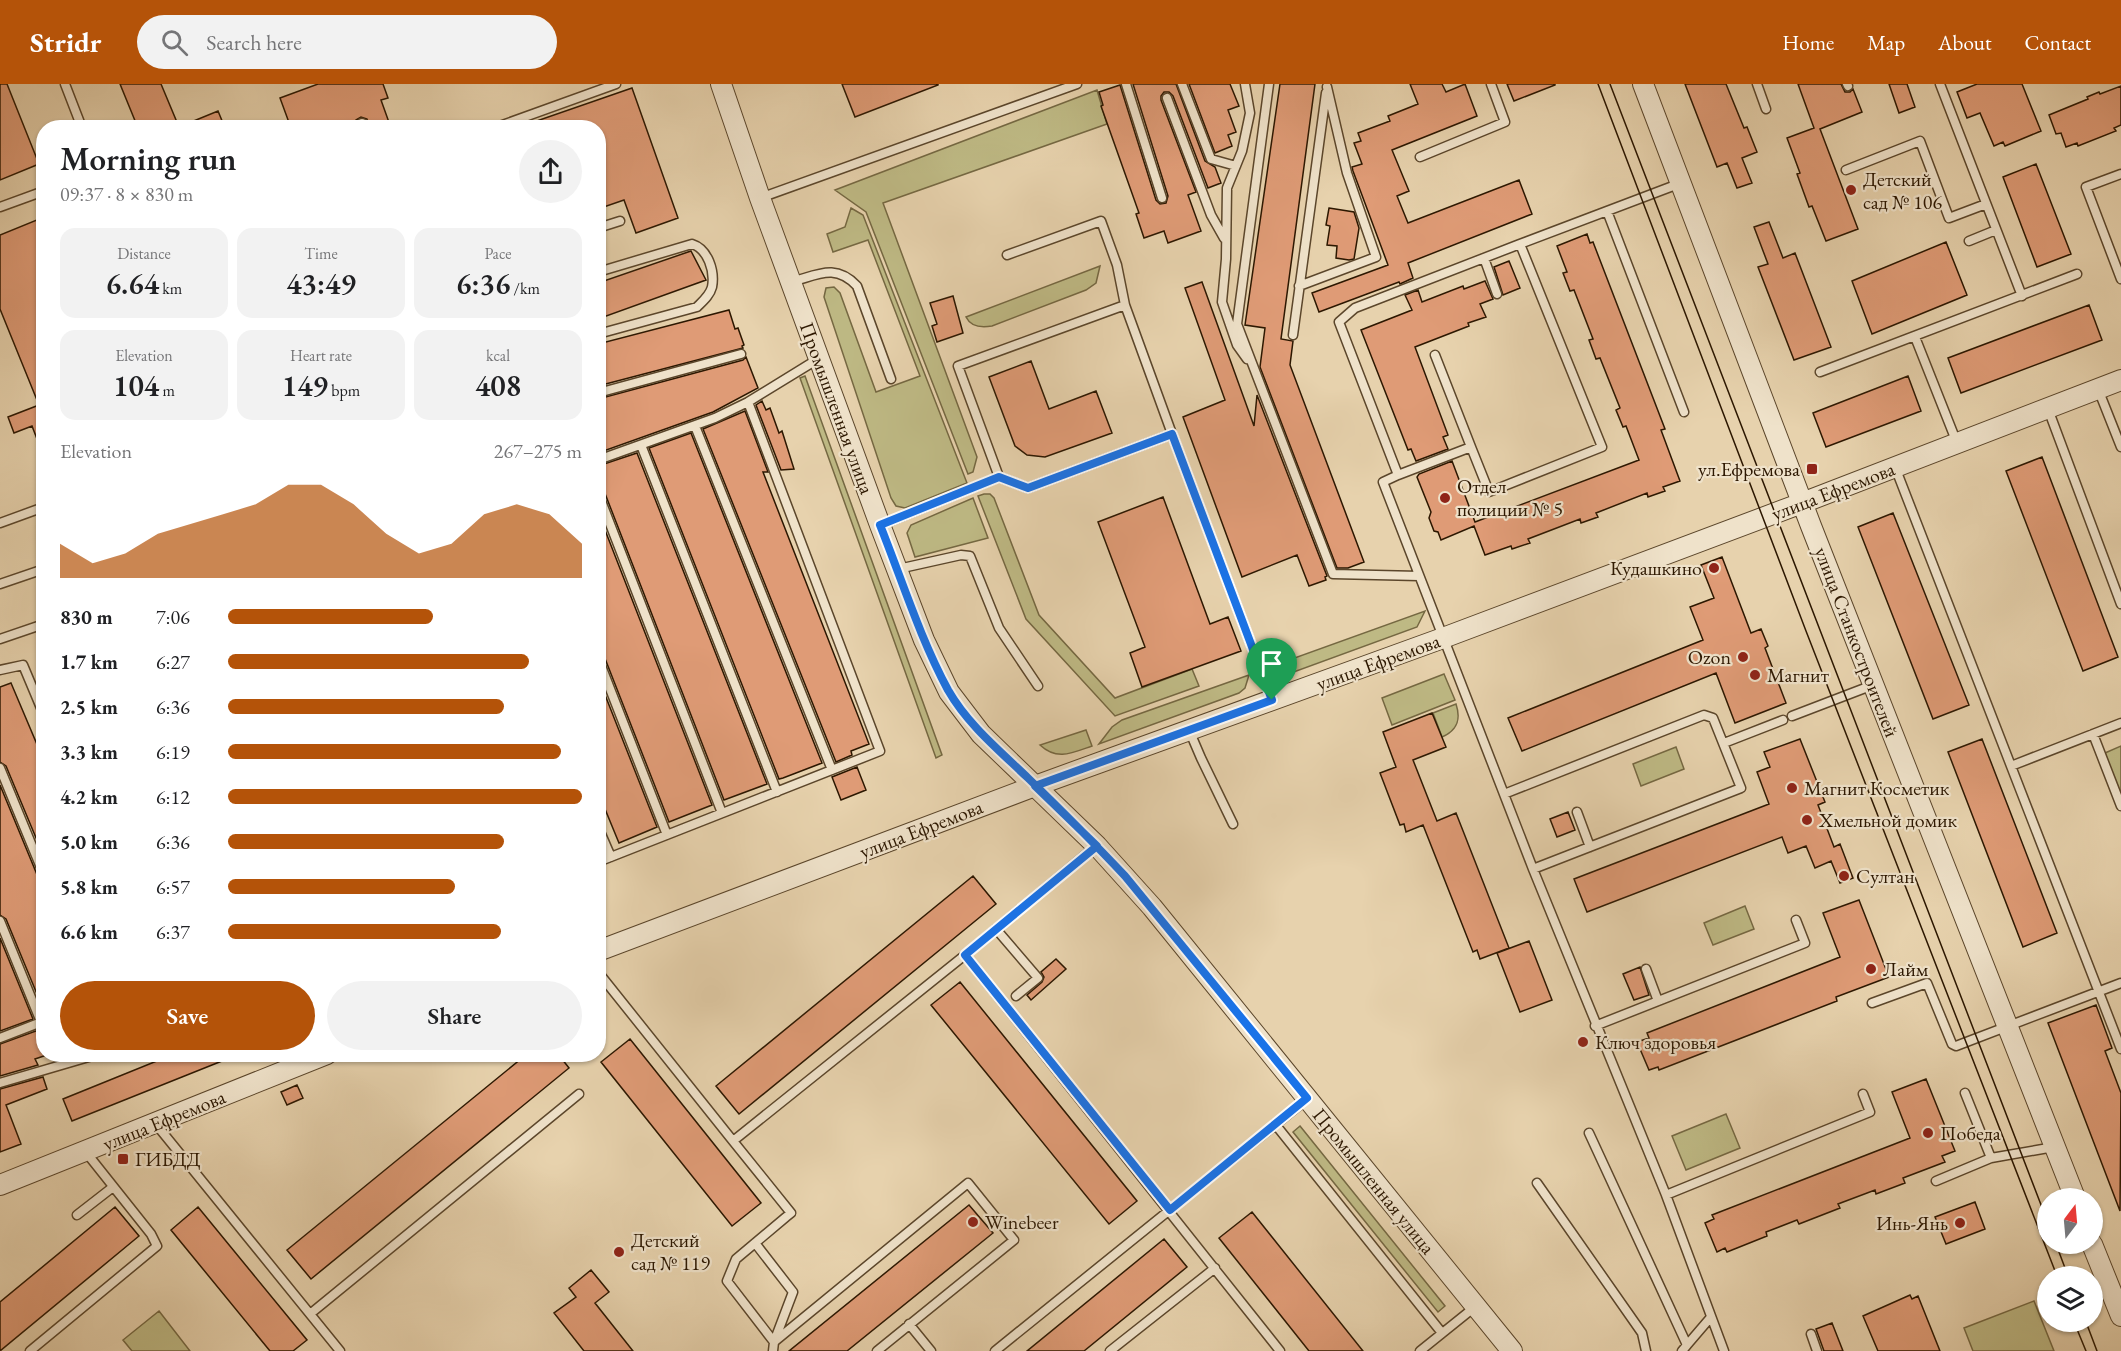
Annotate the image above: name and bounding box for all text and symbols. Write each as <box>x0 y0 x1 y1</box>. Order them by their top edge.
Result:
search box <box>137 15 557 69</box>
text: Stridr <box>30 24 101 60</box>
icon: search <box>158 26 191 59</box>
text: Search here <box>206 28 302 57</box>
text: Home <box>1782 29 1834 56</box>
text: Map <box>1867 29 1905 56</box>
text: About <box>1938 29 1991 56</box>
text: Contact <box>2024 29 2091 56</box>
text: Morning run <box>60 137 237 180</box>
button: share <box>519 140 582 203</box>
place label: Детский сад № 106 <box>1863 166 1942 215</box>
text: 09:37 · 8 × 830 m <box>60 181 193 207</box>
marker: Детский сад № 106 <box>1844 183 1858 197</box>
text: Distance <box>117 243 171 264</box>
text: Time <box>304 243 338 264</box>
text: Pace <box>485 243 511 264</box>
text: 6.64 <box>106 264 159 303</box>
text: 43:49 <box>286 264 356 303</box>
text: 6:36 <box>456 264 510 303</box>
text: km <box>159 278 182 299</box>
text: /km <box>510 278 540 299</box>
street label: Промышленная улица <box>794 318 880 498</box>
text: Elevation <box>115 345 173 366</box>
text: Heart rate <box>290 345 352 366</box>
text: kcal <box>486 345 510 366</box>
text: 104 <box>113 366 159 405</box>
text: 149 <box>282 366 328 405</box>
text: 408 <box>475 366 521 405</box>
text: m <box>159 380 175 401</box>
text: bpm <box>328 380 360 401</box>
text: Elevation <box>60 438 132 464</box>
text: 267–275 m <box>494 438 582 464</box>
place label: ул.Ефремова <box>1698 456 1800 482</box>
street label: улица Ефремова <box>1768 456 1898 526</box>
marker: ул.Ефремова <box>1805 462 1819 476</box>
place label: Отдел полиции № 5 <box>1457 473 1563 522</box>
marker: Отдел полиции № 5 <box>1438 491 1452 505</box>
street label: улица Станкостроителей <box>1809 543 1905 741</box>
place label: Кудашкино <box>1610 555 1702 581</box>
marker: Кудашкино <box>1707 561 1721 575</box>
text: 830 m <box>60 604 113 630</box>
text: 7:06 <box>156 604 190 630</box>
street label: улица Ефремова <box>1312 628 1444 696</box>
pin <box>1246 638 1297 700</box>
place label: Ozon <box>1688 644 1731 670</box>
icon: arrive <box>1255 647 1288 680</box>
text: 1.7 km <box>60 649 118 675</box>
text: 6:27 <box>156 649 190 675</box>
marker: Ozon <box>1736 650 1750 664</box>
place label: Магнит <box>1767 662 1829 688</box>
marker: Магнит <box>1748 668 1762 682</box>
text: 2.5 km <box>60 694 118 720</box>
text: 6:36 <box>156 694 190 720</box>
text: 3.3 km <box>60 739 118 765</box>
text: 6:19 <box>156 739 190 765</box>
place label: Магнит Косметик <box>1804 775 1950 801</box>
marker: Магнит Косметик <box>1785 781 1799 795</box>
text: 4.2 km <box>60 784 118 810</box>
text: 6:12 <box>156 784 190 810</box>
street label: улица Ефремова <box>856 794 986 864</box>
place label: Хмельной домик <box>1818 807 1958 833</box>
marker: Хмельной домик <box>1800 813 1814 827</box>
text: 5.0 km <box>60 829 118 855</box>
text: 6:36 <box>156 829 190 855</box>
place label: Султан <box>1856 863 1915 889</box>
marker: Султан <box>1837 869 1851 883</box>
text: 5.8 km <box>60 874 118 900</box>
text: 6:57 <box>156 874 190 900</box>
text: 6.6 km <box>60 919 118 945</box>
text: 6:37 <box>156 919 190 945</box>
place label: Лайм <box>1883 956 1929 982</box>
marker: Лайм <box>1864 962 1878 976</box>
button: Save <box>60 981 315 1050</box>
button: Share <box>327 981 582 1050</box>
place label: Ключ здоровья <box>1595 1029 1716 1055</box>
marker: Ключ здоровья <box>1576 1035 1590 1049</box>
street label: улица Ефремова <box>99 1084 229 1156</box>
street label: Промышленная улица <box>1307 1102 1441 1260</box>
place label: Победа <box>1940 1120 2001 1146</box>
marker: Победа <box>1921 1126 1935 1140</box>
place label: ГИБДД <box>135 1146 201 1172</box>
marker: ГИБДД <box>116 1152 130 1166</box>
north arrow <box>2037 1188 2103 1254</box>
map controls <box>2037 1188 2103 1332</box>
place label: Winebeer <box>985 1209 1059 1235</box>
place label: Инь-Янь <box>1876 1210 1948 1236</box>
marker: Winebeer <box>966 1215 980 1229</box>
marker: Инь-Янь <box>1953 1216 1967 1230</box>
place label: Детский сад № 119 <box>631 1227 710 1276</box>
marker: Детский сад № 119 <box>612 1245 626 1259</box>
button: layers <box>2037 1266 2103 1332</box>

